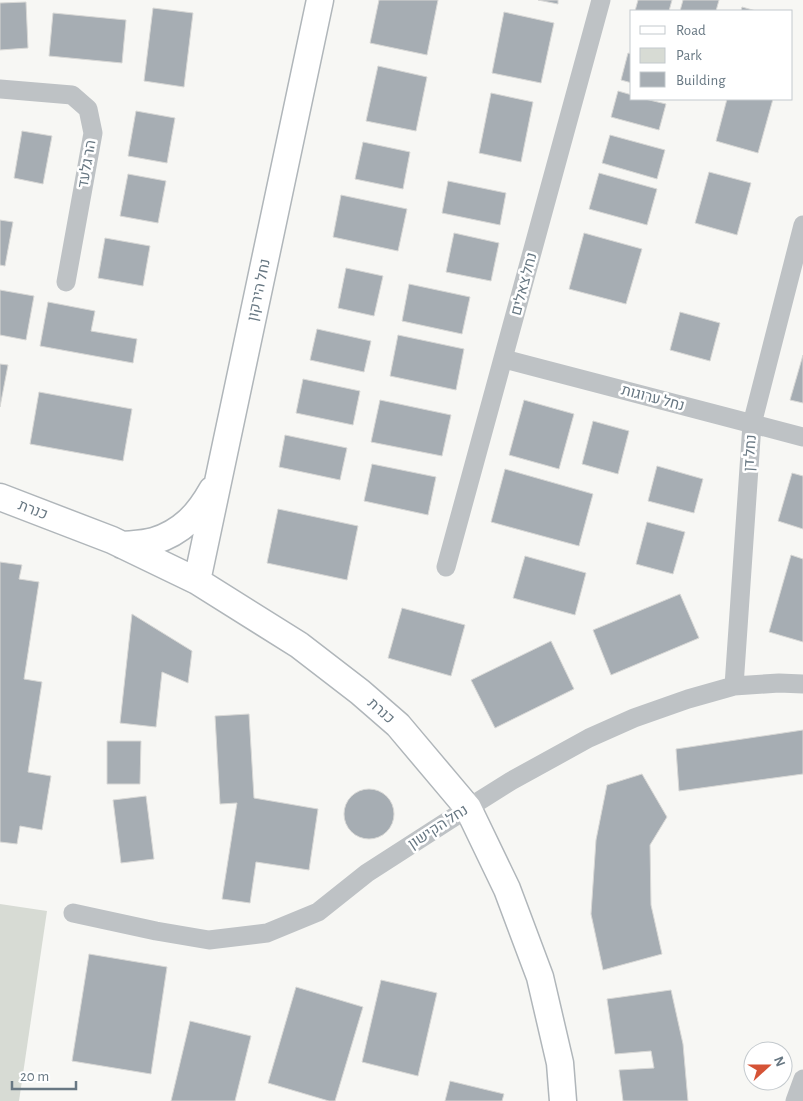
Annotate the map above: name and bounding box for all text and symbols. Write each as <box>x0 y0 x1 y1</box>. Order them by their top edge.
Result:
legend <box>630 10 793 100</box>
text: Road <box>676 23 706 38</box>
text: Park <box>676 48 702 63</box>
text: Building <box>676 73 726 88</box>
street label: הר גלעד <box>75 139 99 189</box>
street label: נחל צאלים <box>508 251 540 317</box>
street label: נחל הירקון <box>245 257 273 323</box>
street label: נחל ערוגות <box>620 382 686 414</box>
street label: נחל דן <box>741 434 759 472</box>
street label: כנרת <box>16 498 50 522</box>
street label: כנרת <box>365 695 397 727</box>
street label: נחל הקישון <box>405 802 471 852</box>
north arrow <box>743 1041 793 1091</box>
text: N <box>771 1055 787 1069</box>
scale bar <box>12 1058 76 1090</box>
text: 20 m <box>20 1069 49 1084</box>

